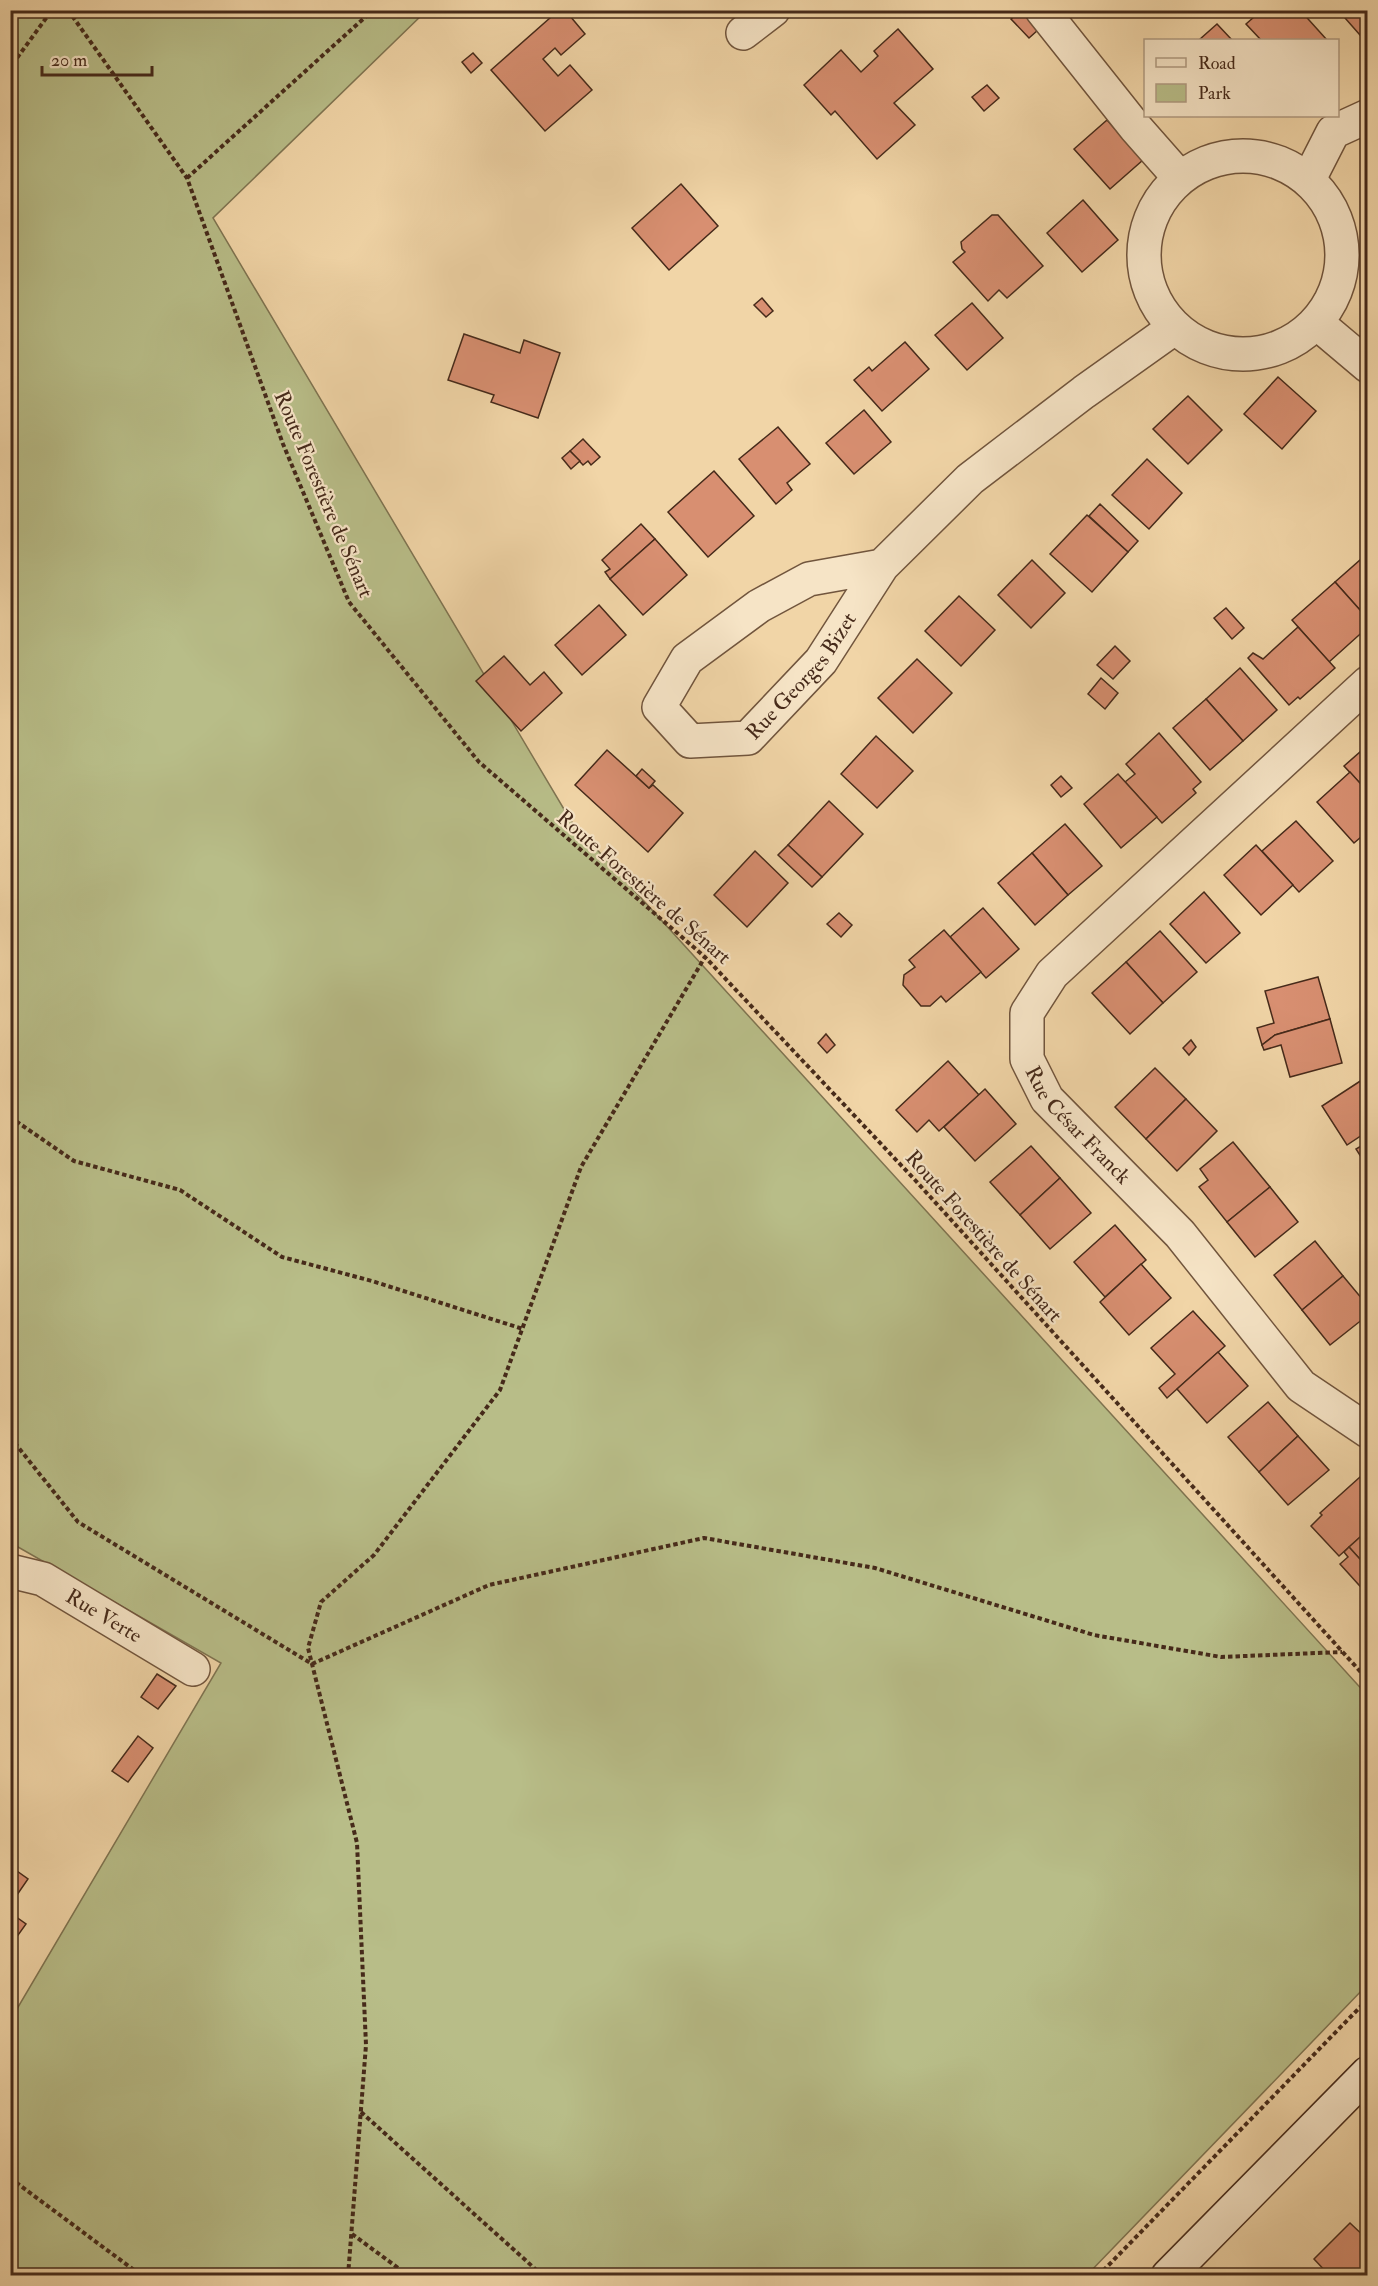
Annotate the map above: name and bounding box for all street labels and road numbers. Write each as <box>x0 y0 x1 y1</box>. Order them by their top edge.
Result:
street label: Route Forestière de Sénart <box>268 387 379 602</box>
street label: Rue Georges Bizet <box>740 607 863 746</box>
street label: Route Forestière de Sénart <box>551 804 737 971</box>
street label: Rue César Franck <box>1019 1061 1136 1190</box>
street label: Route Forestière de Sénart <box>899 1145 1068 1328</box>
street label: Rue Verte <box>61 1583 147 1649</box>

